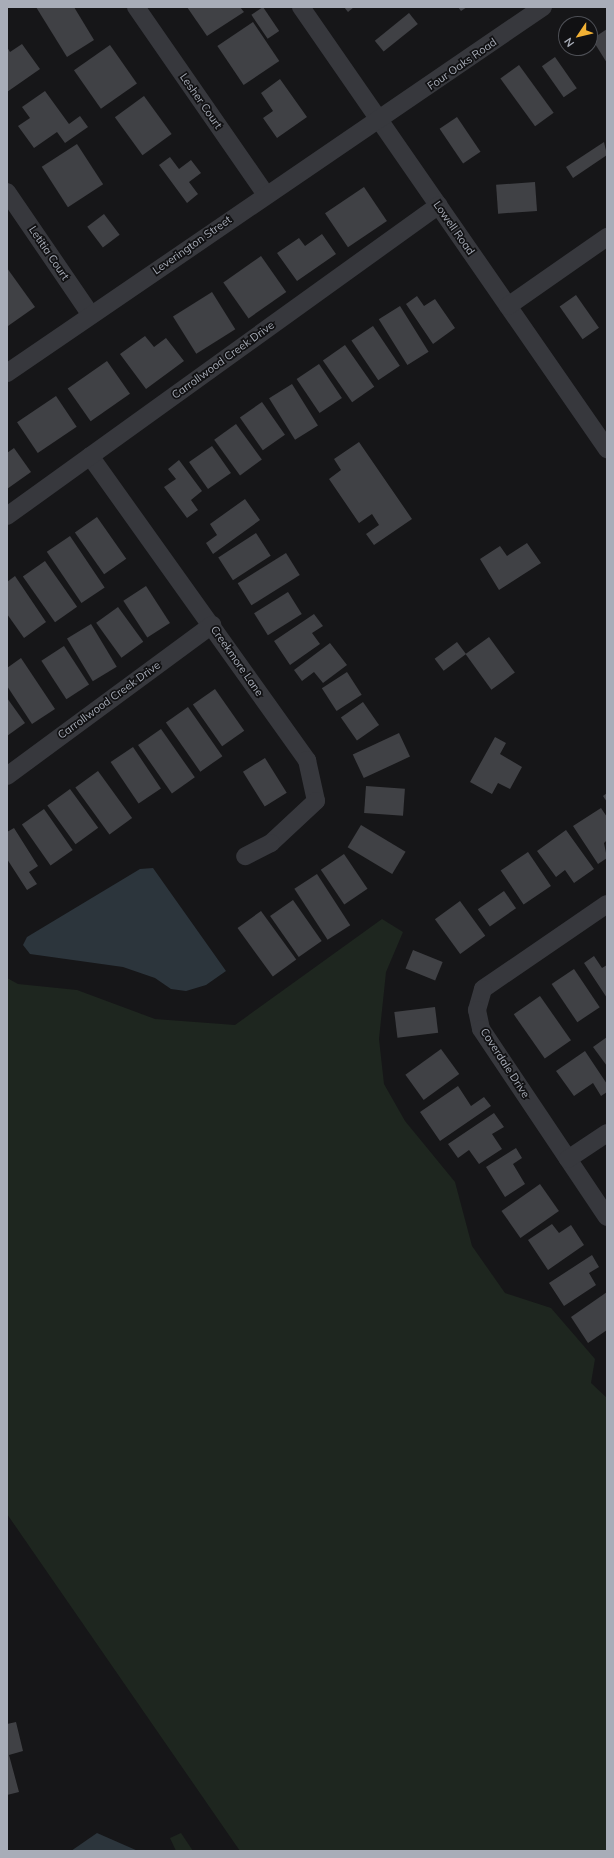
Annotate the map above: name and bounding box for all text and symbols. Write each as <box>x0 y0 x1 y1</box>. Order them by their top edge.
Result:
north arrow <box>558 16 598 56</box>
street label: Four Oaks Road <box>425 35 499 93</box>
text: N <box>561 35 577 50</box>
street label: Lesher Court <box>177 71 225 131</box>
street label: Lowell Road <box>431 199 477 257</box>
street label: Leverington Street <box>150 213 234 277</box>
street label: Letitia Court <box>26 224 72 282</box>
street label: Carrollwood Creek Drive <box>169 318 277 402</box>
street label: Creekmore Lane <box>208 623 266 699</box>
street label: Carrollwood Creek Drive <box>55 658 163 742</box>
street label: Coverdale Drive <box>478 1026 532 1100</box>

